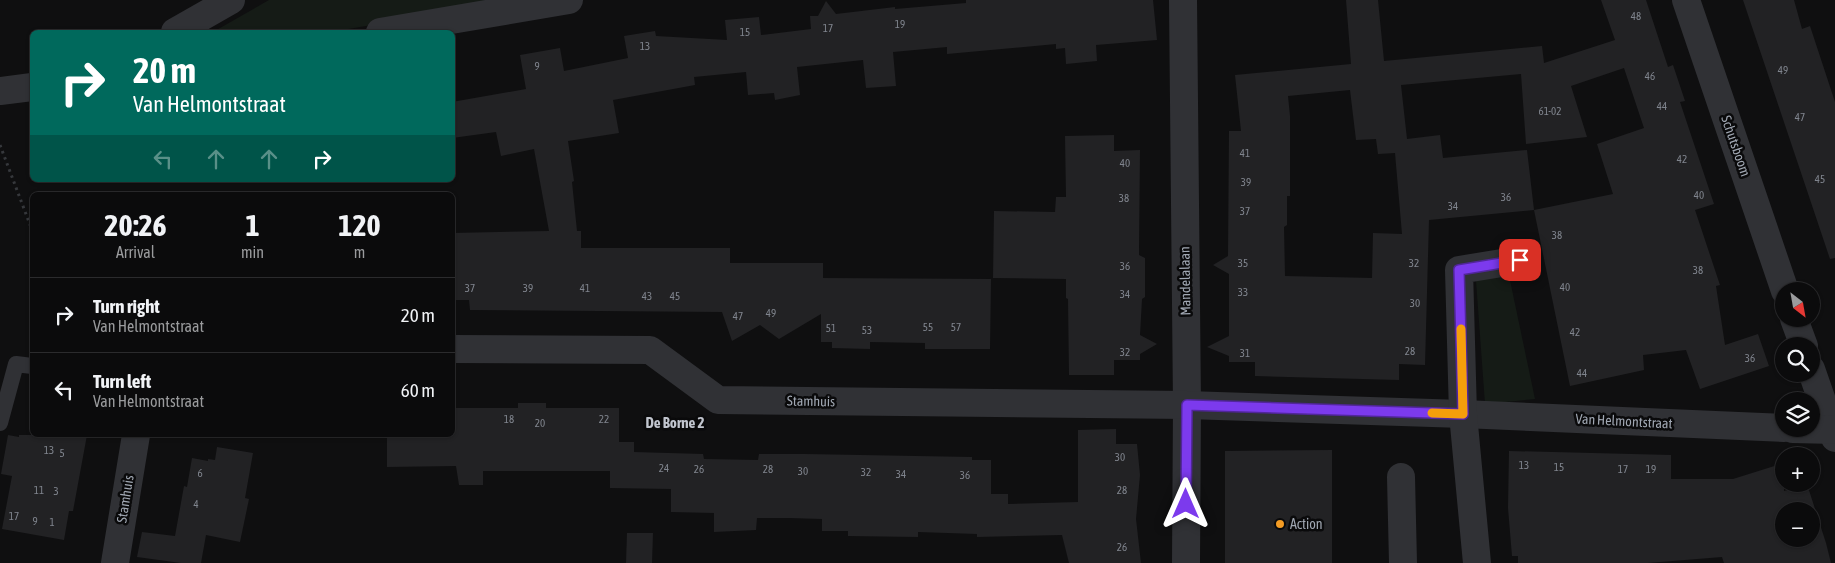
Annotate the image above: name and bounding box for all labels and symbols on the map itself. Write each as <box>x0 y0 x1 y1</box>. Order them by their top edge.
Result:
house number: 48 <box>1631 10 1641 22</box>
house number: 19 <box>895 18 905 30</box>
house number: 17 <box>823 22 833 34</box>
house number: 15 <box>740 26 750 38</box>
house number: 13 <box>640 40 650 52</box>
house number: 9 <box>534 60 540 72</box>
house number: 49 <box>1778 64 1788 76</box>
house number: 46 <box>1645 70 1655 82</box>
house number: 44 <box>1657 100 1667 112</box>
house number: 61-02 <box>1539 105 1561 117</box>
house number: 47 <box>1795 111 1805 123</box>
street label: Schutsboom <box>1718 113 1754 179</box>
house number: 41 <box>1240 147 1250 159</box>
house number: 42 <box>1677 153 1687 165</box>
house number: 40 <box>1120 157 1130 169</box>
house number: 45 <box>1815 173 1825 185</box>
house number: 39 <box>1241 176 1251 188</box>
house number: 40 <box>1694 189 1704 201</box>
house number: 36 <box>1501 191 1511 203</box>
house number: 38 <box>1119 192 1129 204</box>
house number: 34 <box>1448 200 1458 212</box>
house number: 37 <box>1240 205 1250 217</box>
house number: 38 <box>1552 229 1562 241</box>
pin <box>1499 239 1541 281</box>
street label: Mandelalaan <box>1176 246 1194 316</box>
house number: 35 <box>1238 257 1248 269</box>
house number: 32 <box>1409 257 1419 269</box>
house number: 36 <box>1120 260 1130 272</box>
house number: 38 <box>1693 264 1703 276</box>
house number: 40 <box>1560 281 1570 293</box>
house number: 37 <box>465 282 475 294</box>
house number: 39 <box>523 282 533 294</box>
house number: 41 <box>580 282 590 294</box>
north arrow <box>1775 282 1820 328</box>
house number: 33 <box>1238 286 1248 298</box>
house number: 34 <box>1120 288 1130 300</box>
house number: 43 <box>642 290 652 302</box>
house number: 45 <box>670 290 680 302</box>
house number: 30 <box>1410 297 1420 309</box>
house number: 49 <box>766 307 776 319</box>
house number: 47 <box>733 310 743 322</box>
house number: 55 <box>923 321 933 333</box>
house number: 57 <box>951 321 961 333</box>
house number: 51 <box>826 322 836 334</box>
house number: 53 <box>862 324 872 336</box>
house number: 42 <box>1570 326 1580 338</box>
house number: 28 <box>1405 345 1415 357</box>
house number: 32 <box>1120 346 1130 358</box>
house number: 31 <box>1240 347 1250 359</box>
house number: 36 <box>1745 352 1755 364</box>
house number: 44 <box>1577 367 1587 379</box>
street label: Stamhuis <box>787 393 835 409</box>
street label: Van Helmontstraat <box>1575 410 1673 432</box>
house number: 18 <box>504 413 514 425</box>
house number: 22 <box>599 413 609 425</box>
district label: De Borne 2 <box>645 414 705 431</box>
house number: 20 <box>535 417 545 429</box>
house number: 13 <box>44 444 54 456</box>
house number: 5 <box>59 447 65 459</box>
house number: 30 <box>1115 451 1125 463</box>
house number: 13 <box>1519 459 1529 471</box>
house number: 15 <box>1554 461 1564 473</box>
house number: 24 <box>659 462 669 474</box>
house number: 26 <box>694 463 704 475</box>
house number: 28 <box>763 463 773 475</box>
house number: 17 <box>1618 463 1628 475</box>
house number: 19 <box>1646 463 1656 475</box>
house number: 30 <box>798 465 808 477</box>
house number: 32 <box>861 466 871 478</box>
house number: 6 <box>197 467 203 479</box>
house number: 34 <box>896 468 906 480</box>
house number: 36 <box>960 469 970 481</box>
street label: Stamhuis <box>113 474 137 524</box>
position arrow <box>1159 477 1211 529</box>
house number: 11 <box>34 484 44 496</box>
house number: 28 <box>1117 484 1127 496</box>
house number: 3 <box>53 485 59 497</box>
house number: 4 <box>193 498 199 510</box>
house number: 17 <box>9 510 19 522</box>
house number: 9 <box>32 515 38 527</box>
house number: 1 <box>49 516 55 528</box>
place label: Action <box>1290 516 1323 532</box>
marker: Action <box>1274 518 1286 530</box>
house number: 26 <box>1117 541 1127 553</box>

